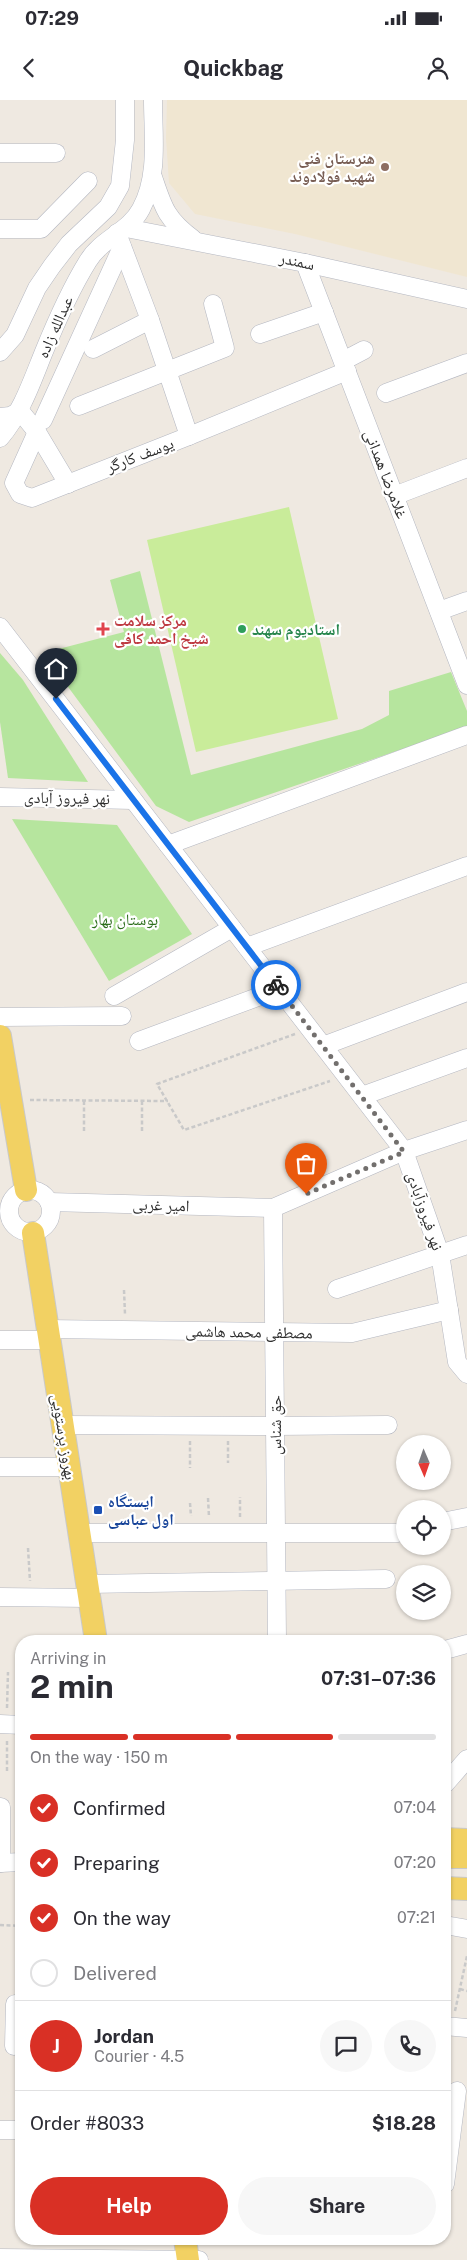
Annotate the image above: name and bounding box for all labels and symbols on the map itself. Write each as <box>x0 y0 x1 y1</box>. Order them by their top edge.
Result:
place label: هنرستان فنی شهید فولادوند <box>290 149 375 186</box>
marker: هنرستان فنی شهید فولادوند <box>379 161 391 173</box>
street label: سمندر <box>277 248 316 274</box>
street label: عبدالله زاده <box>33 293 77 361</box>
street label: غلامرضا همدانی <box>359 427 412 521</box>
street label: یوسف کارگر <box>103 434 176 477</box>
place label: مرکز سلامت شیخ احمد کافی <box>114 611 209 649</box>
place label: استادیوم سهند <box>252 620 340 641</box>
marker: مرکز سلامت شیخ احمد کافی <box>96 622 110 636</box>
marker: استادیوم سهند <box>236 623 248 635</box>
pin <box>35 648 77 699</box>
street label: نهر فیروز آبادی <box>24 788 110 809</box>
park label: بوستان بهار <box>91 910 158 930</box>
courier <box>251 960 301 1010</box>
pin <box>285 1143 327 1194</box>
street label: نهر فیروزآبادی <box>402 1169 447 1253</box>
street label: امیر غربی <box>132 1195 190 1216</box>
street label: مصطفی محمد هاشمی <box>185 1321 313 1344</box>
street label: بهروز پرستویی <box>47 1393 80 1481</box>
street label: حق شناس <box>266 1395 286 1455</box>
north arrow <box>396 1435 451 1490</box>
place label: ایستگاه اول عباسی <box>108 1492 174 1529</box>
marker: ایستگاه اول عباسی <box>92 1504 104 1516</box>

